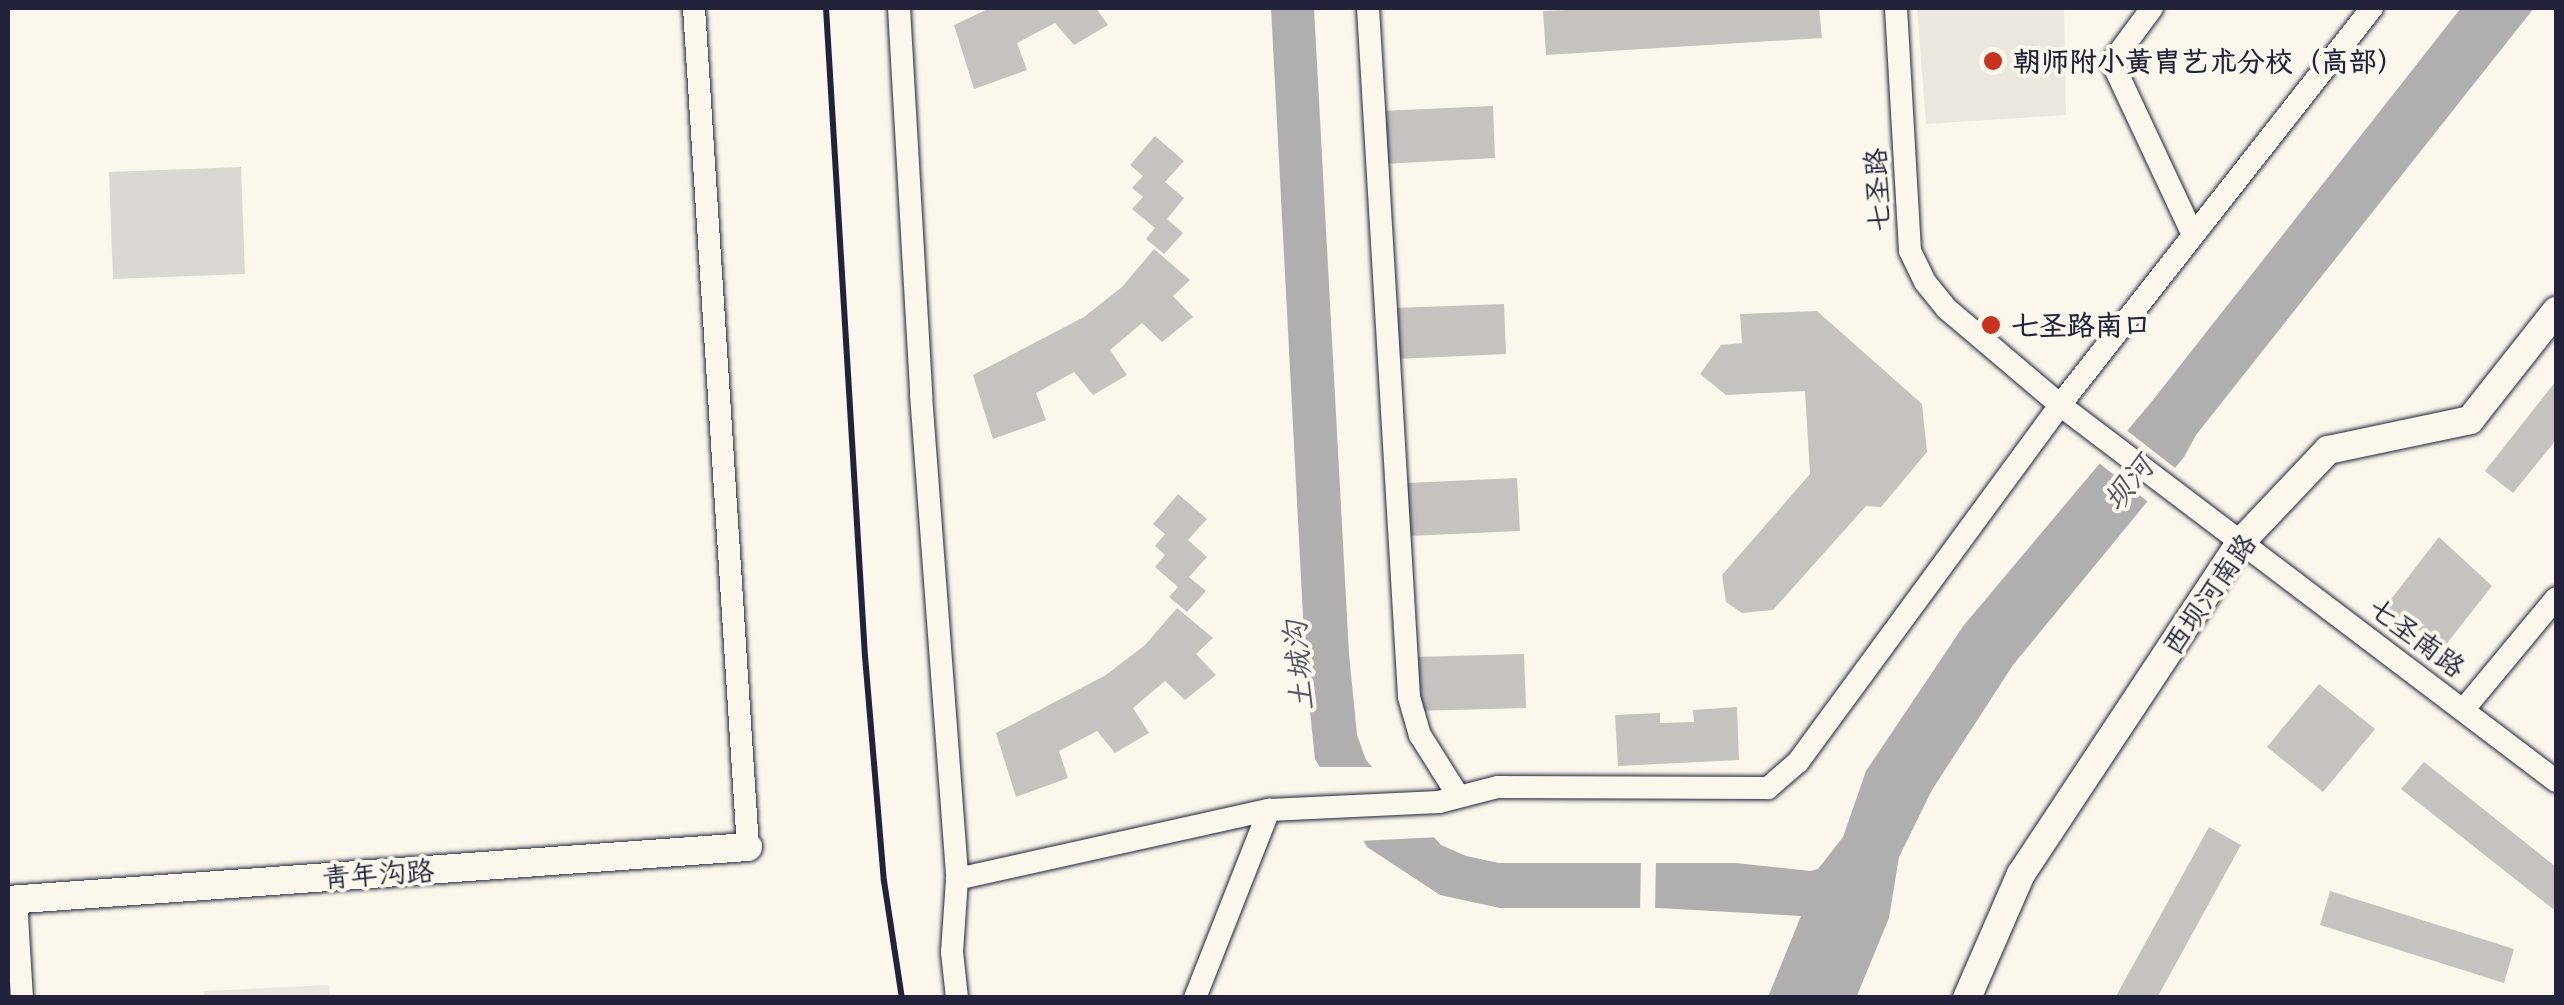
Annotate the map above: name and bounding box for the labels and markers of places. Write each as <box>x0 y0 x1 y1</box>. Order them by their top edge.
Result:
place label: 朝师附小黄胄艺术分校（高部） <box>2013 44 2405 78</box>
marker: 朝师附小黄胄艺术分校（高部） <box>1982 50 2004 72</box>
place label: 七圣路南口 <box>2011 308 2151 342</box>
marker: 七圣路南口 <box>1980 314 2002 336</box>

